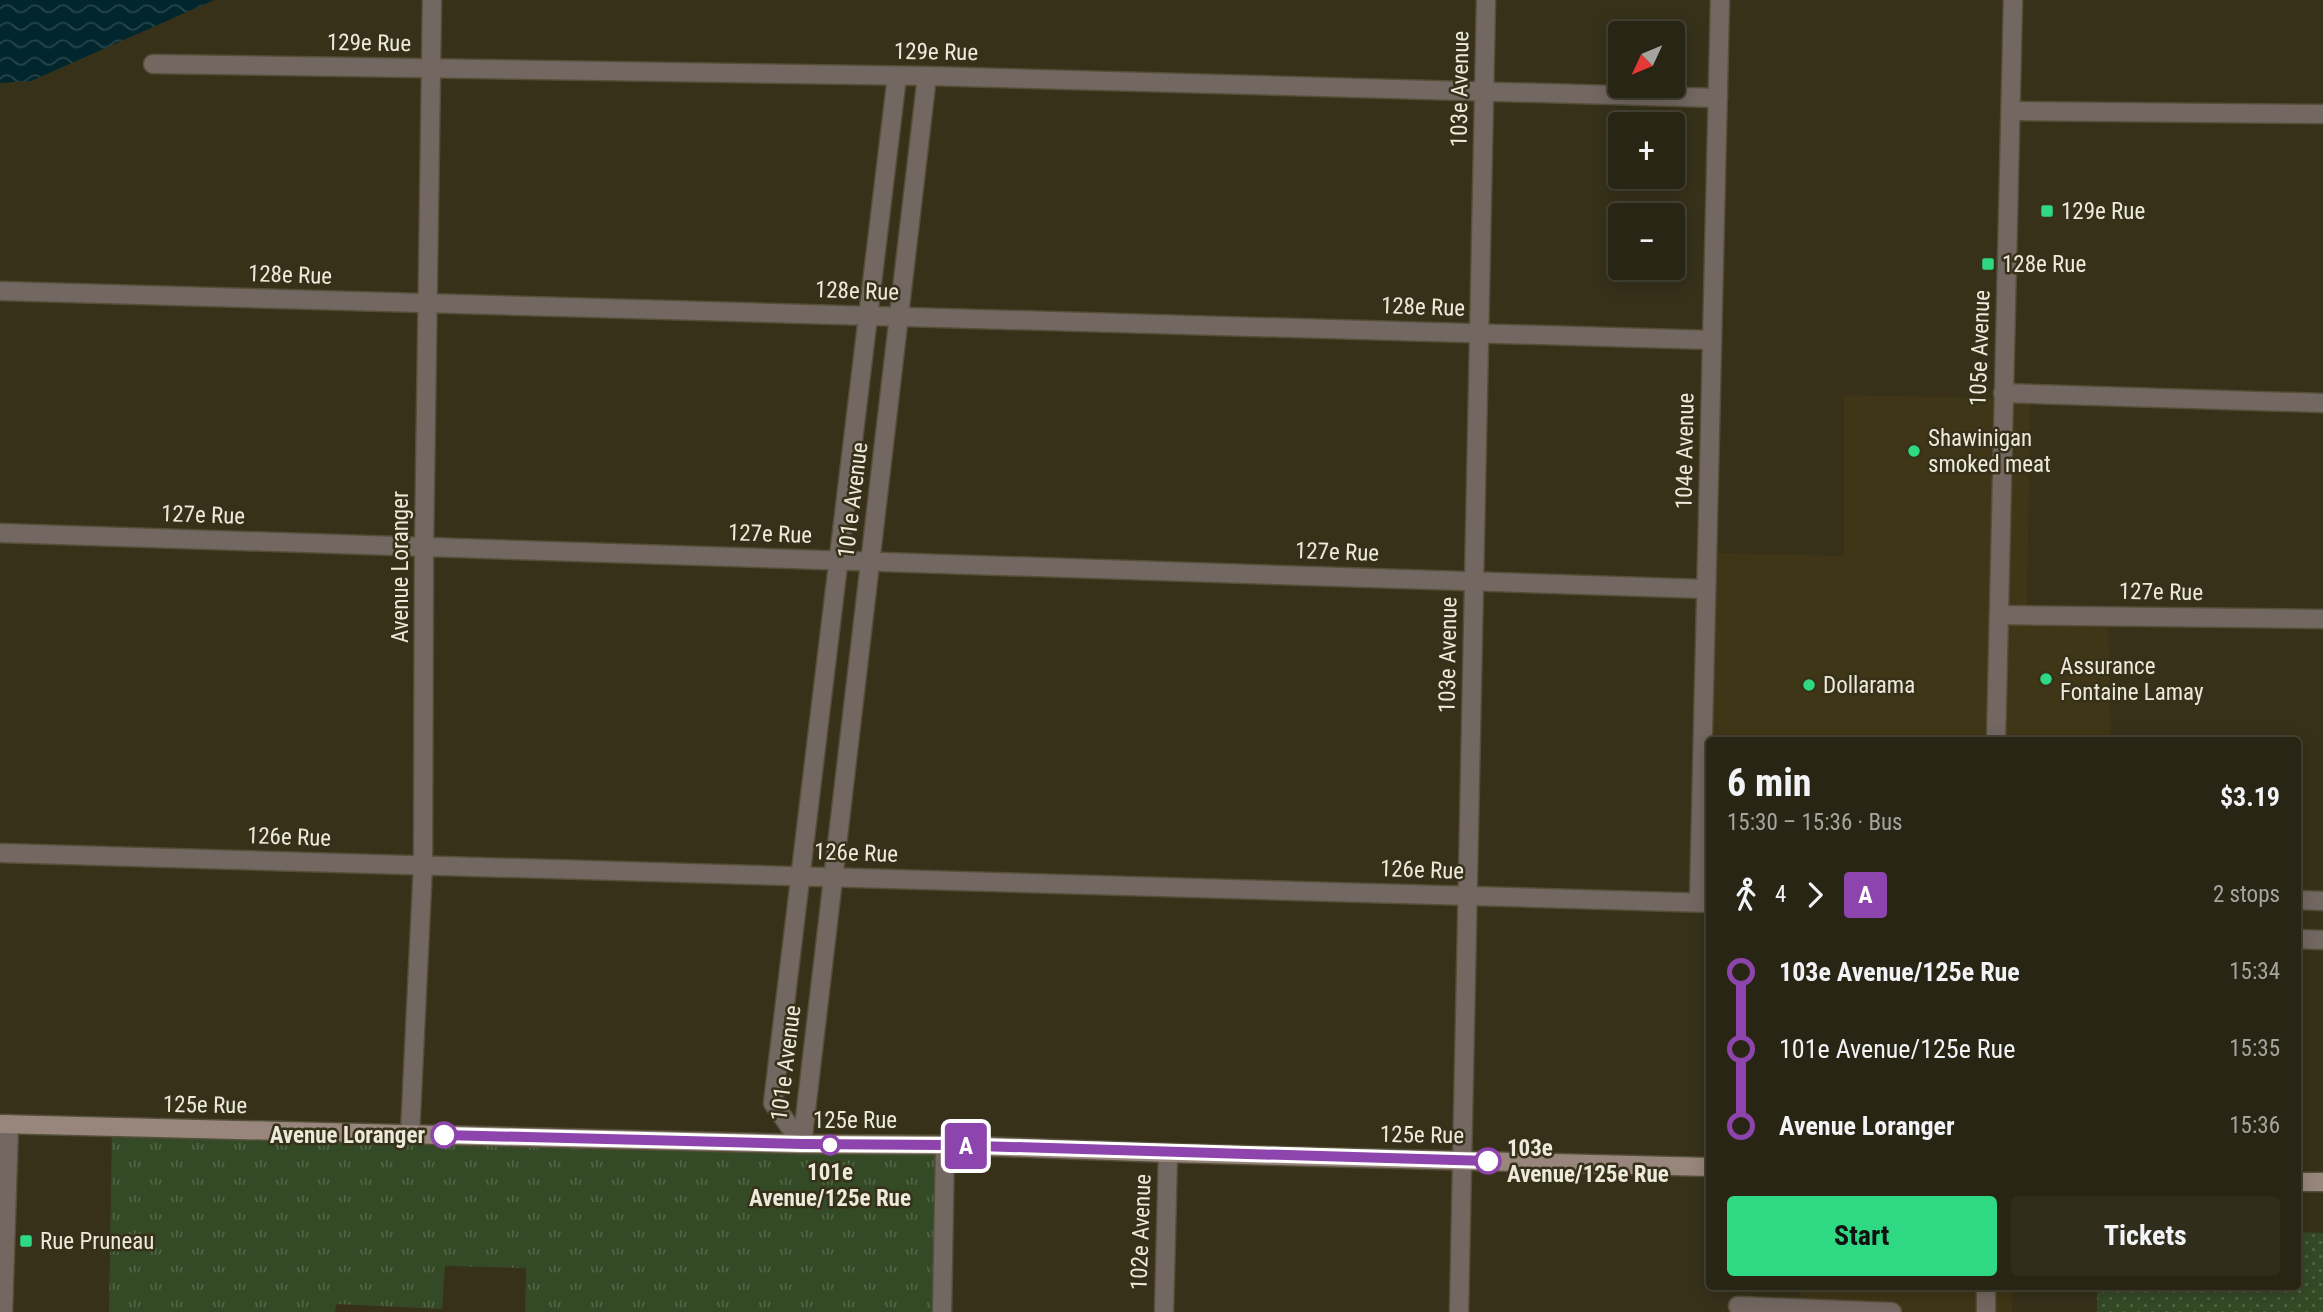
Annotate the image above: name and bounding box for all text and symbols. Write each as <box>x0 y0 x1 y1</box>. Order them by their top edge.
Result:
north arrow <box>1608 21 1685 98</box>
map controls <box>1608 21 1685 280</box>
street label: 129e Rue <box>327 29 411 57</box>
street label: 103e Avenue <box>1445 31 1475 147</box>
street label: 129e Rue <box>894 38 978 66</box>
button: + <box>1608 112 1685 189</box>
place label: 129e Rue <box>2061 198 2145 225</box>
button: − <box>1608 203 1685 280</box>
marker: 129e Rue <box>2039 203 2055 219</box>
place label: 128e Rue <box>2002 251 2086 278</box>
marker: 128e Rue <box>1980 256 1996 272</box>
street label: 128e Rue <box>247 260 333 290</box>
street label: 128e Rue <box>814 276 900 306</box>
street label: 105e Avenue <box>1964 289 1996 407</box>
street label: 128e Rue <box>1380 292 1466 322</box>
street label: 104e Avenue <box>1670 393 1700 509</box>
place label: Shawinigan smoked meat <box>1928 425 2051 478</box>
street label: 101e Avenue <box>833 441 873 559</box>
marker: Shawinigan smoked meat <box>1906 443 1922 459</box>
street label: Avenue Loranger <box>387 491 414 643</box>
street label: 127e Rue <box>160 500 246 530</box>
street label: 127e Rue <box>727 519 813 549</box>
street label: 127e Rue <box>1294 537 1380 567</box>
street label: 127e Rue <box>2119 578 2203 606</box>
street label: 103e Avenue <box>1433 597 1463 713</box>
place label: Assurance Fontaine Lamay <box>2060 653 2204 706</box>
marker: Assurance Fontaine Lamay <box>2038 671 2054 687</box>
place label: Dollarama <box>1823 672 1915 699</box>
marker: Dollarama <box>1801 677 1817 693</box>
text: 6 min <box>1727 761 1811 805</box>
text: $3.19 <box>2220 782 2280 812</box>
text: 15:30 – 15:36 · Bus <box>1727 809 1903 836</box>
street label: 126e Rue <box>246 822 332 852</box>
street label: 126e Rue <box>813 838 899 868</box>
street label: 126e Rue <box>1379 855 1465 885</box>
icon: walk <box>1727 876 1765 914</box>
icon: forward <box>1796 876 1834 914</box>
text: 4 <box>1775 881 1786 908</box>
text: A <box>1858 881 1873 909</box>
text: 2 stops <box>2213 881 2280 908</box>
text: 103e Avenue/125e Rue <box>1779 957 2020 987</box>
text: 15:34 <box>2229 958 2280 985</box>
street label: 101e Avenue <box>766 1004 806 1122</box>
text: 101e Avenue/125e Rue <box>1779 1034 2015 1064</box>
text: 15:35 <box>2229 1035 2280 1062</box>
street label: 125e Rue <box>163 1091 247 1119</box>
street label: 125e Rue <box>813 1107 897 1134</box>
text: Avenue Loranger <box>1779 1111 1955 1141</box>
text: 15:36 <box>2229 1112 2280 1139</box>
street label: 125e Rue <box>1380 1121 1464 1149</box>
place label: Avenue Loranger <box>270 1122 425 1149</box>
marker: Avenue Loranger <box>431 1122 457 1148</box>
line badge: A <box>943 1123 989 1169</box>
text: A <box>959 1132 973 1160</box>
marker: 101e Avenue/125e Rue <box>820 1135 840 1155</box>
place label: 103e Avenue/125e Rue <box>1507 1135 1669 1188</box>
marker: 103e Avenue/125e Rue <box>1475 1148 1501 1174</box>
place label: 101e Avenue/125e Rue <box>749 1159 911 1212</box>
street label: 102e Avenue <box>1125 1173 1157 1291</box>
button: Start <box>1727 1196 1997 1276</box>
button: Tickets <box>2011 1196 2280 1276</box>
place label: Rue Pruneau <box>40 1228 154 1255</box>
marker: Rue Pruneau <box>18 1233 34 1249</box>

